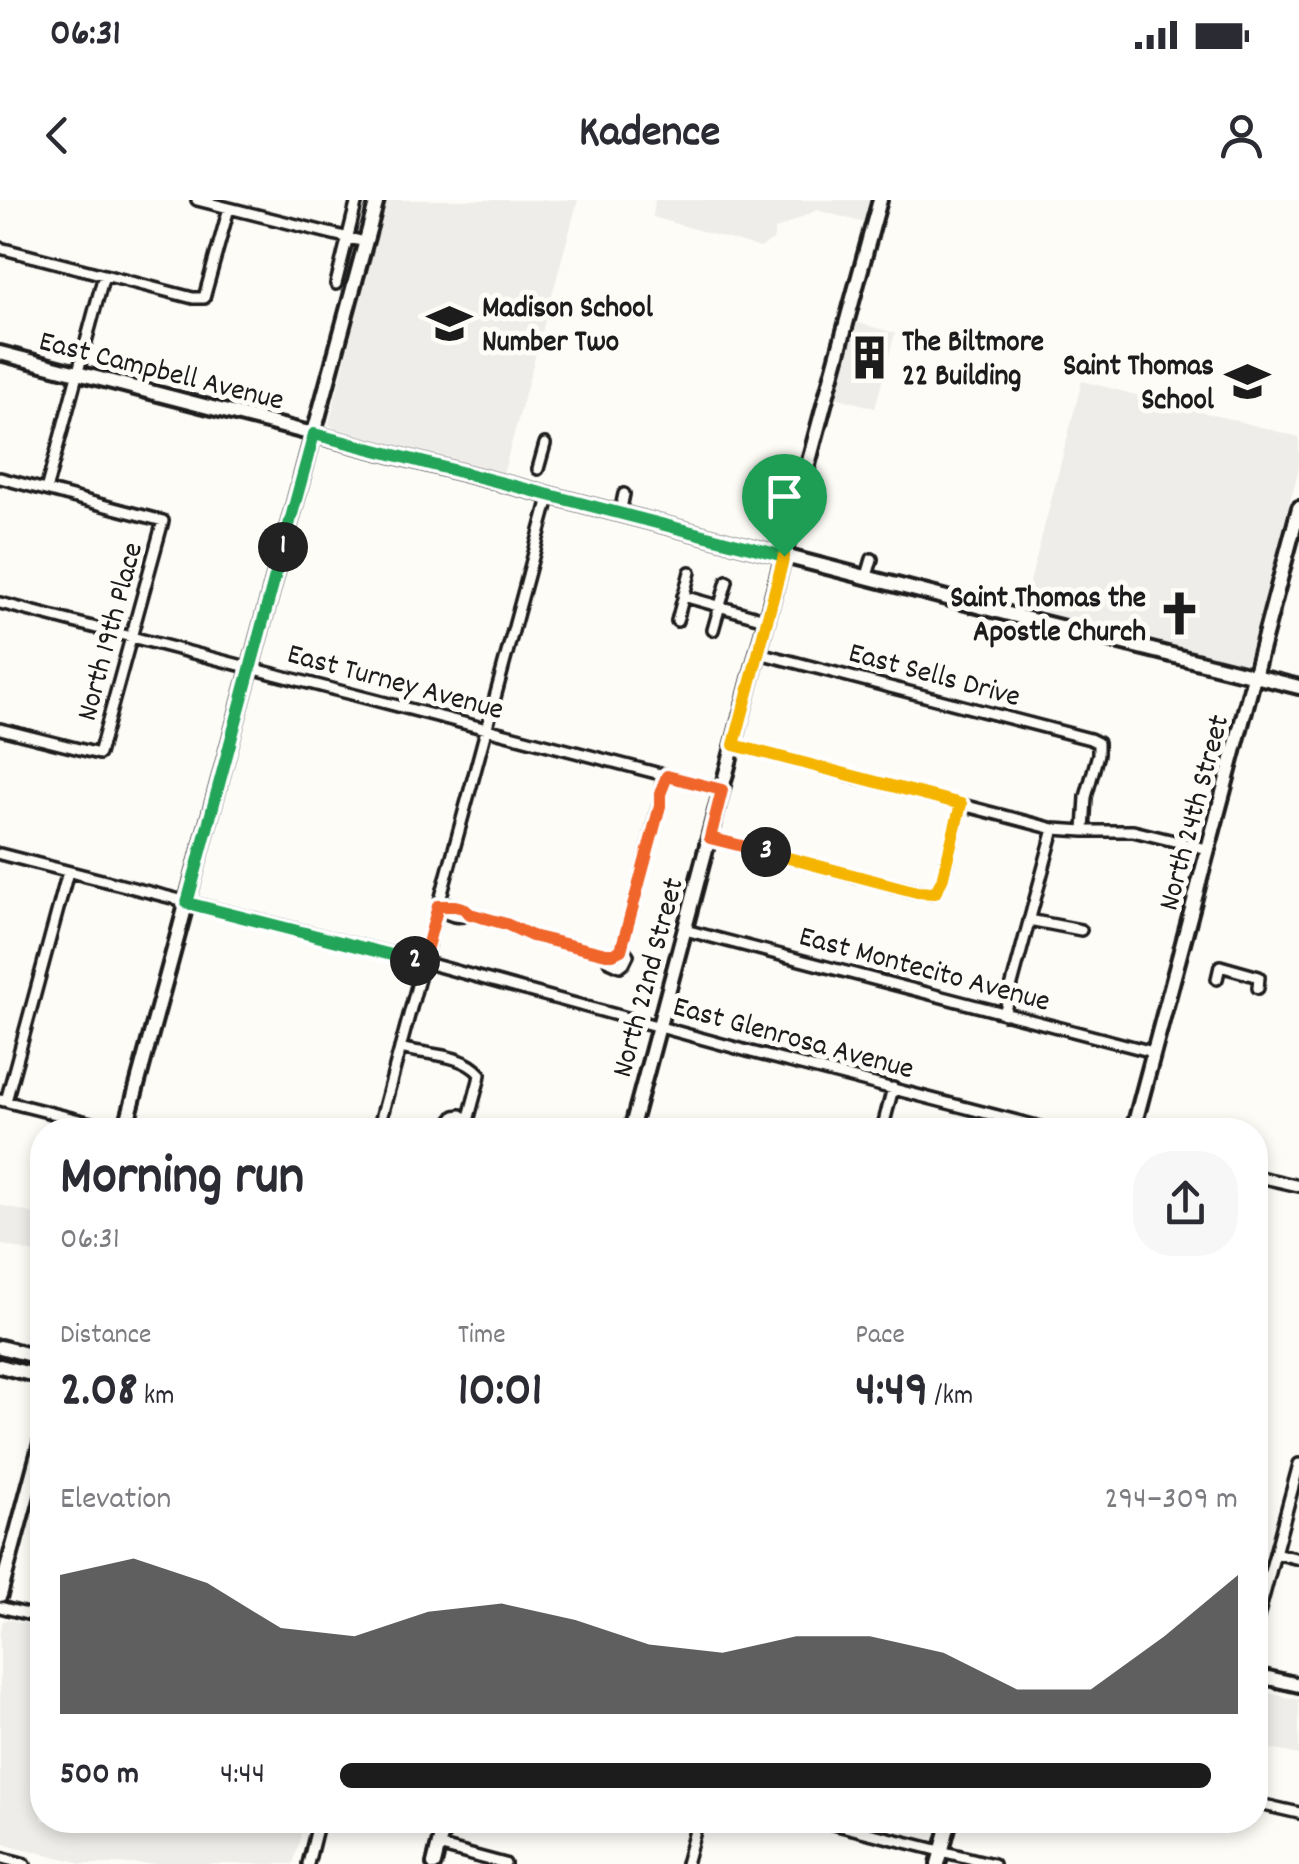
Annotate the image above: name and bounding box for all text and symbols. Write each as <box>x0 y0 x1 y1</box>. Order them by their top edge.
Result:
text: 06:31 <box>50 8 121 63</box>
text: Kadence <box>579 103 720 167</box>
icon: back <box>30 108 85 163</box>
icon: person <box>1214 108 1269 163</box>
place label: Madison School Number Two <box>482 289 654 366</box>
school or university icon: Madison School Number Two <box>425 299 473 347</box>
street label: East Campbell Avenue <box>34 322 288 425</box>
place label: The Biltmore 22 Building <box>902 323 1044 400</box>
building icon: The Biltmore 22 Building <box>845 333 893 381</box>
place label: Saint Thomas School <box>1063 347 1215 424</box>
school or university icon: Saint Thomas School <box>1223 357 1271 405</box>
pin <box>742 454 827 557</box>
icon: arrive <box>757 469 812 524</box>
pin: 1 <box>258 522 308 572</box>
text: 1 <box>280 527 286 567</box>
street label: North 19th Place <box>68 538 157 726</box>
place label: Saint Thomas the Apostle Church <box>950 579 1146 656</box>
church icon: Saint Thomas the Apostle Church <box>1155 589 1203 637</box>
street label: East Sells Drive <box>843 634 1025 721</box>
street label: East Turney Avenue <box>282 635 508 734</box>
street label: North 24th Street <box>1150 710 1243 916</box>
pin: 3 <box>741 827 791 877</box>
text: 3 <box>760 832 772 872</box>
street label: North 22nd Street <box>603 874 698 1083</box>
street label: East Montecito Avenue <box>794 917 1054 1026</box>
pin: 2 <box>390 936 440 986</box>
text: 2 <box>409 941 421 981</box>
street label: East Glenrosa Avenue <box>668 988 918 1093</box>
text: Morning run <box>60 1141 304 1220</box>
button: share <box>1133 1151 1238 1256</box>
text: 06:31 <box>60 1218 120 1264</box>
text: Distance <box>60 1317 151 1357</box>
text: Time <box>458 1317 506 1357</box>
text: Pace <box>855 1317 905 1357</box>
text: 2.08 <box>60 1357 137 1429</box>
text: 10:01 <box>458 1357 542 1429</box>
text: 4:49 <box>855 1357 928 1429</box>
text: km <box>137 1378 175 1418</box>
text: /km <box>928 1378 973 1418</box>
text: Elevation <box>60 1478 171 1524</box>
text: 294–309 m <box>1105 1478 1238 1524</box>
text: 500 m <box>60 1753 139 1799</box>
text: 4:44 <box>220 1753 265 1799</box>

